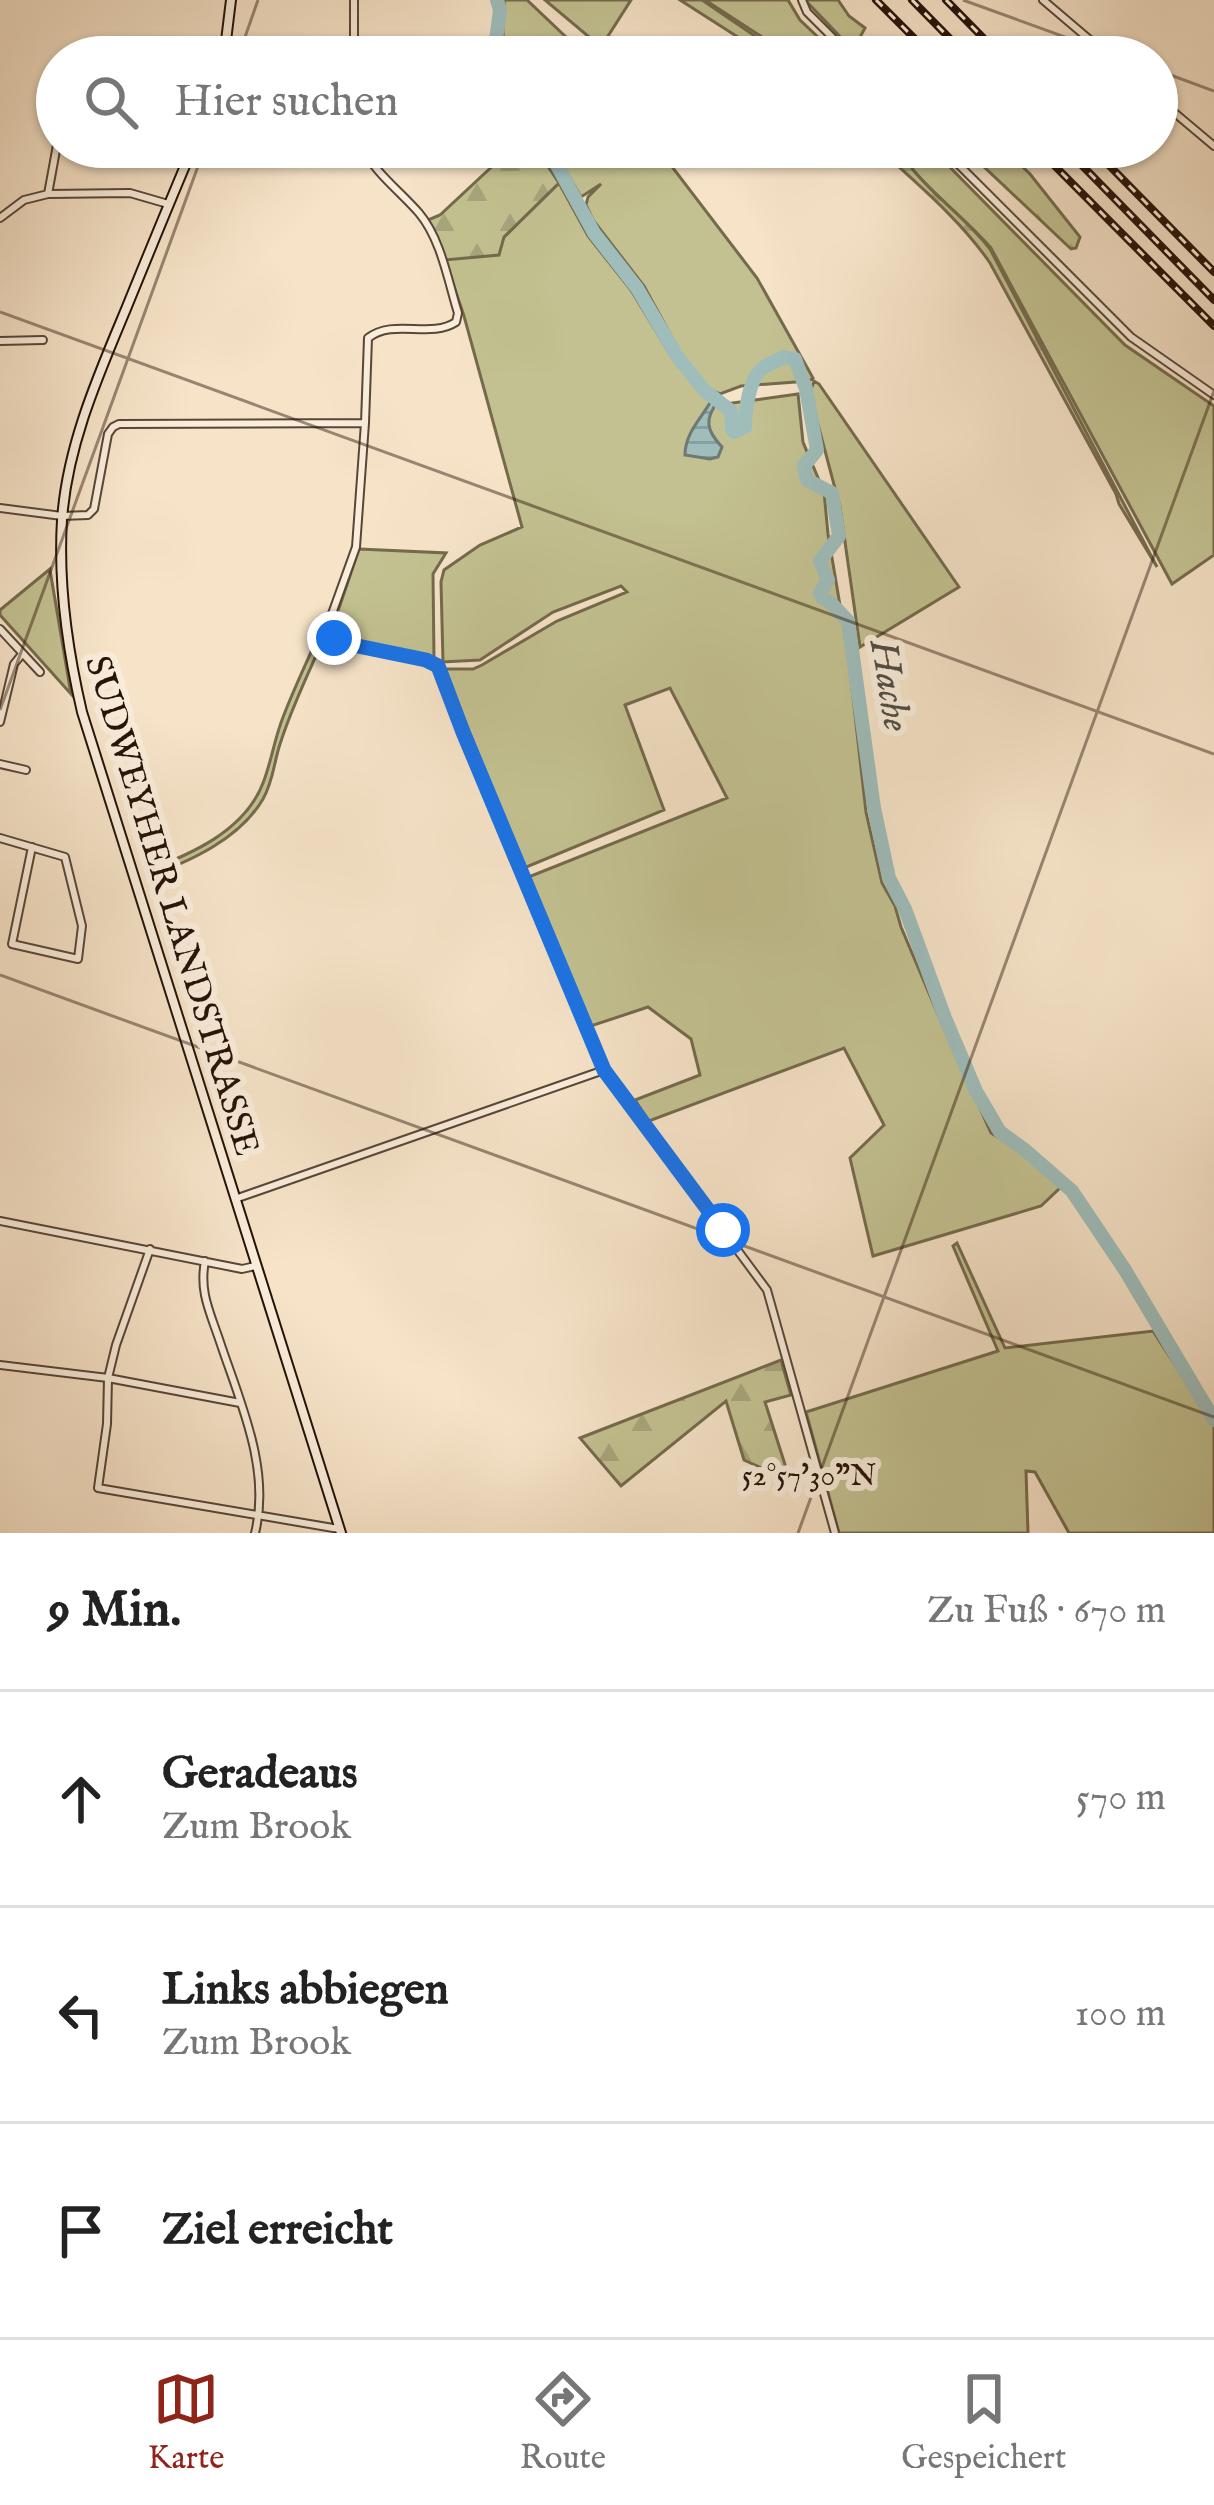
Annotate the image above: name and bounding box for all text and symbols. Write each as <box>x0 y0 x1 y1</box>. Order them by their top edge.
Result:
search box <box>36 36 1178 168</box>
icon: search <box>78 69 144 135</box>
text: Hier suchen <box>174 74 398 131</box>
route end <box>307 611 361 665</box>
water label: Hache <box>857 635 920 735</box>
street label: SUDWEYHER LANDSTRASSE <box>73 650 269 1161</box>
route start <box>696 1203 750 1257</box>
text: 52°57'30"N <box>742 1458 876 1496</box>
text: 9 Min. <box>48 1579 181 1644</box>
text: Zu Fuß · 670 m <box>927 1587 1166 1636</box>
text: Geradeaus <box>162 1746 358 1803</box>
icon: ahead <box>48 1766 114 1832</box>
text: 570 m <box>1076 1774 1166 1823</box>
text: Zum Brook <box>162 1803 351 1852</box>
text: Links abbiegen <box>162 1962 449 2019</box>
icon: left <box>48 1982 114 2048</box>
text: 100 m <box>1075 1990 1166 2039</box>
text: Zum Brook <box>162 2019 351 2068</box>
icon: arrive <box>48 2198 114 2264</box>
text: Ziel erreicht <box>162 2202 393 2259</box>
tab: Karte <box>148 2366 224 2480</box>
tab: Route <box>520 2366 606 2480</box>
tab: Gespeichert <box>901 2366 1066 2480</box>

